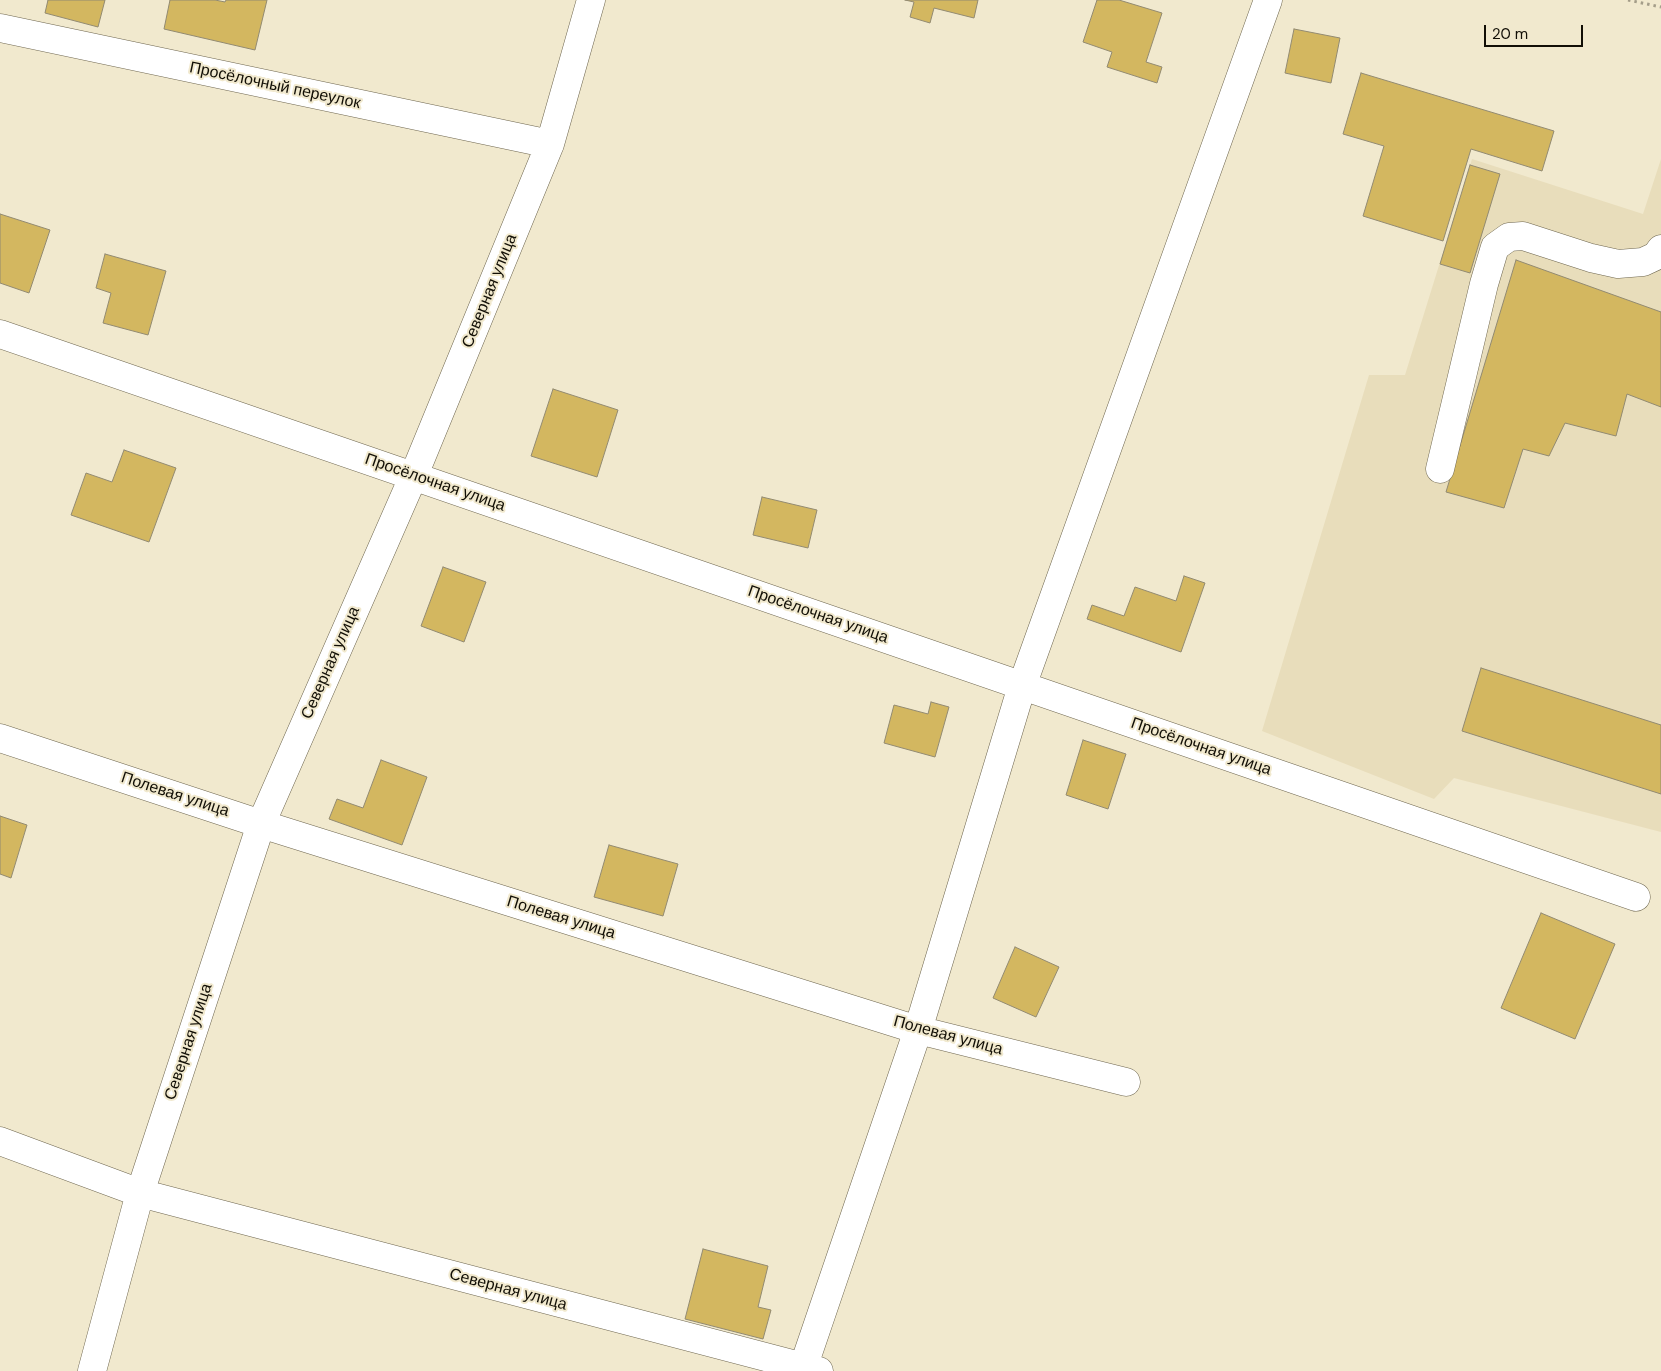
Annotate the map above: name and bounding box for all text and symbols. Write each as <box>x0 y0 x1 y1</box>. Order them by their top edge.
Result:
scale bar <box>1486 15 1585 47</box>
text: 20 m <box>1492 24 1528 44</box>
street label: Просёлочный переулок <box>188 58 362 114</box>
street label: Северная улица <box>458 231 522 351</box>
street label: Просёлочная улица <box>362 450 508 516</box>
street label: Просёлочная улица <box>745 582 891 648</box>
street label: Северная улица <box>298 604 364 722</box>
street label: Просёлочная улица <box>1128 714 1274 780</box>
street label: Полевая улица <box>119 769 231 821</box>
street label: Полевая улица <box>504 892 618 944</box>
street label: Северная улица <box>161 981 217 1103</box>
street label: Полевая улица <box>891 1012 1005 1060</box>
street label: Северная улица <box>447 1265 569 1315</box>

